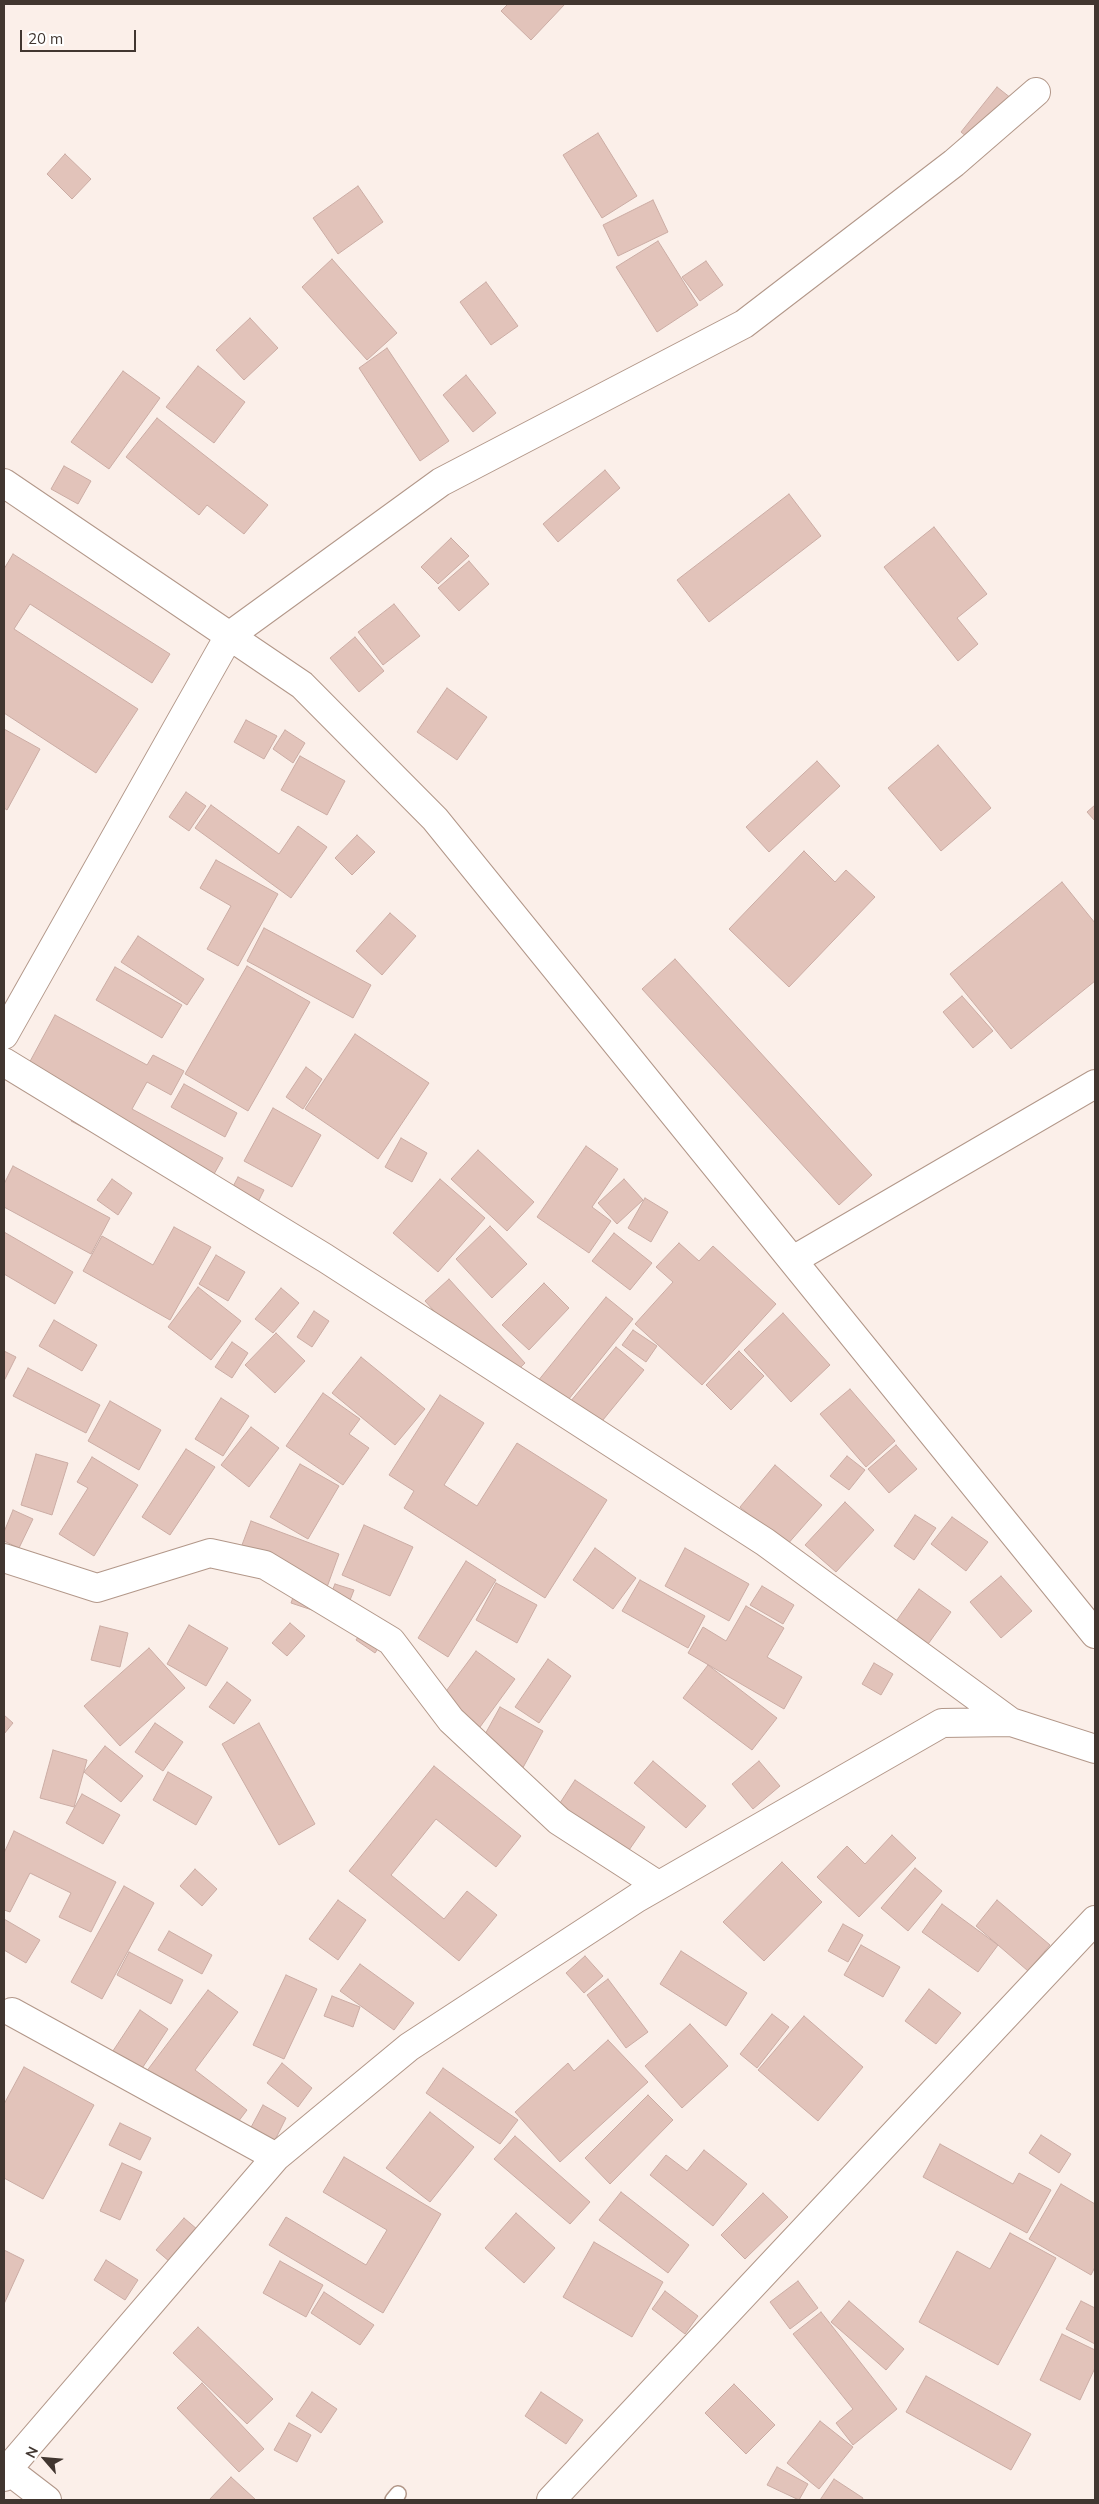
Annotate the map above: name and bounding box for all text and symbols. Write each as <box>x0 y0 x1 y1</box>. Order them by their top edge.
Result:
scale bar <box>22 20 139 52</box>
text: 20 m <box>28 29 63 48</box>
north arrow <box>20 2434 70 2484</box>
text: N <box>21 2443 42 2461</box>

